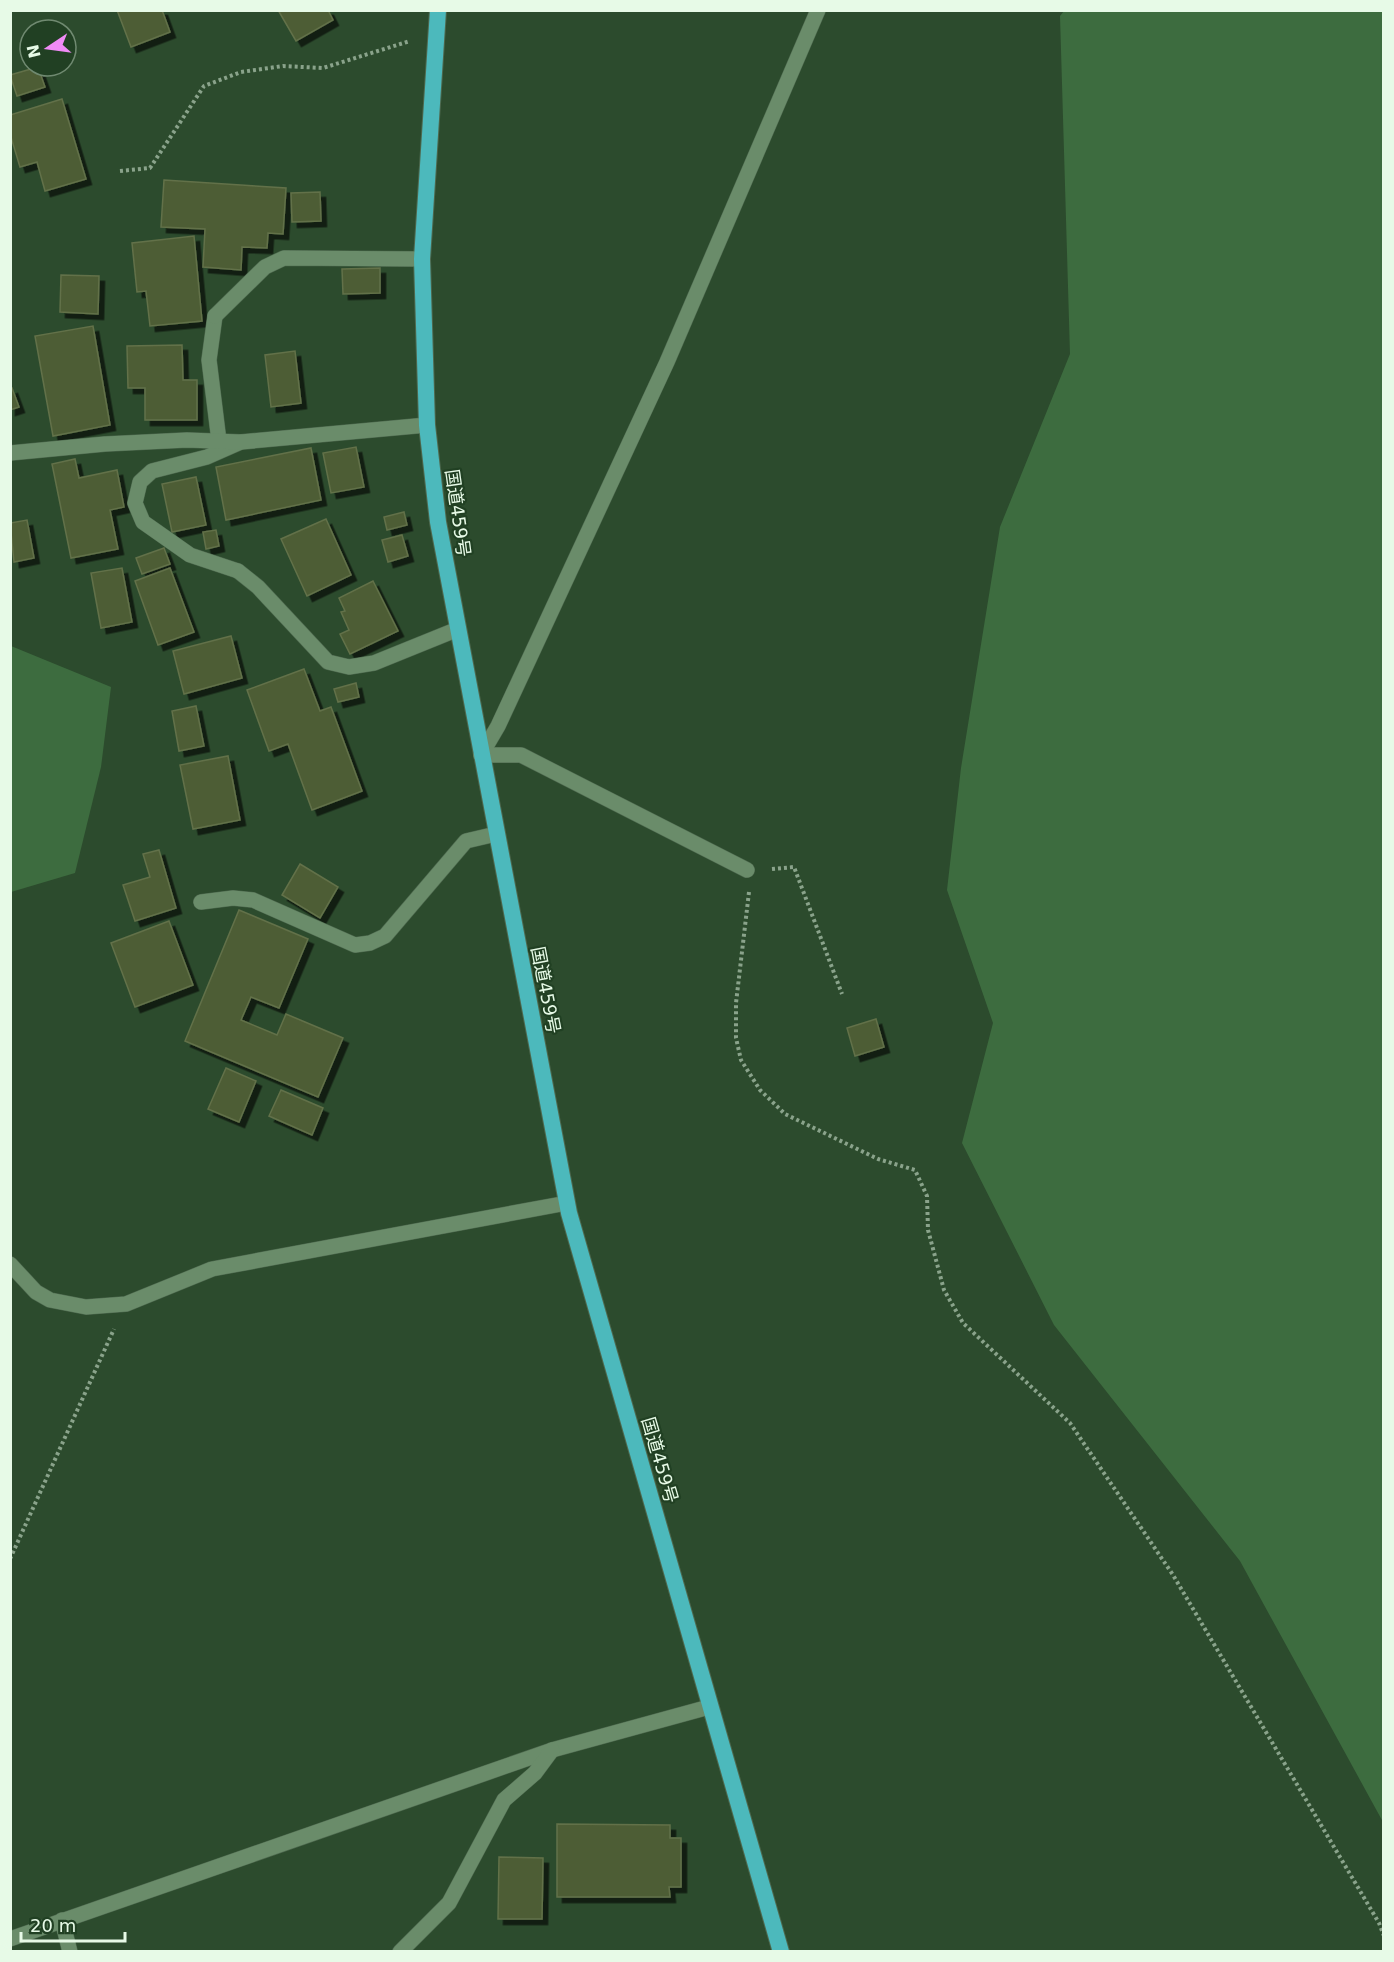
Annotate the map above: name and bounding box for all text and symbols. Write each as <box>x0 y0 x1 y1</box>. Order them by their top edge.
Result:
north arrow <box>18 18 78 78</box>
text: N <box>23 43 45 60</box>
street label: 国道459号 <box>441 468 475 558</box>
street label: 国道459号 <box>527 945 565 1035</box>
street label: 国道459号 <box>638 1415 682 1505</box>
scale bar <box>21 1905 124 1943</box>
text: 20 m <box>30 1915 76 1936</box>

